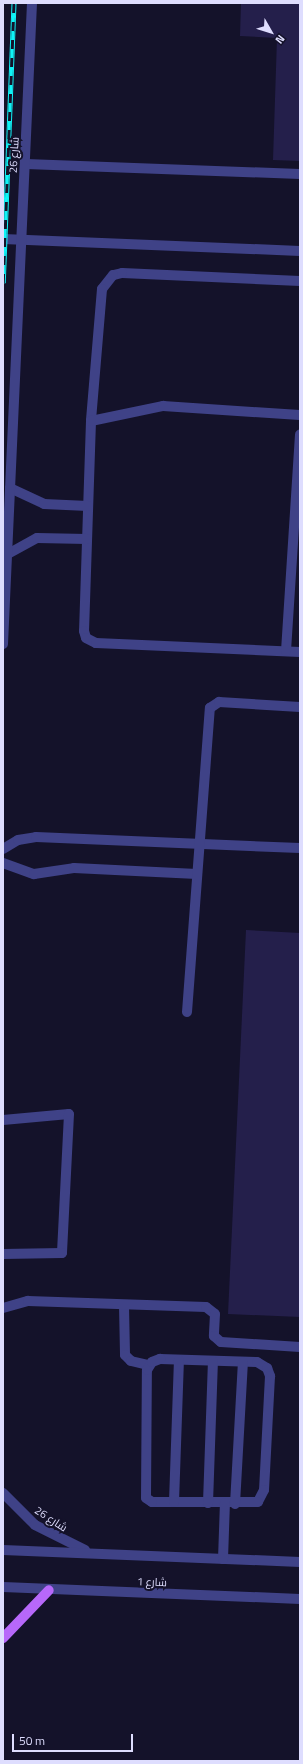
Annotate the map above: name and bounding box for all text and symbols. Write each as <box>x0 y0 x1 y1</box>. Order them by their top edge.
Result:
north arrow <box>251 12 291 52</box>
text: N <box>272 32 289 48</box>
street label: شارع 26 <box>6 137 22 173</box>
street label: شارع 26 <box>32 1504 70 1534</box>
street label: شارع 1 <box>137 1575 167 1589</box>
scale bar <box>14 1726 135 1752</box>
text: 50 m <box>19 1731 45 1750</box>

